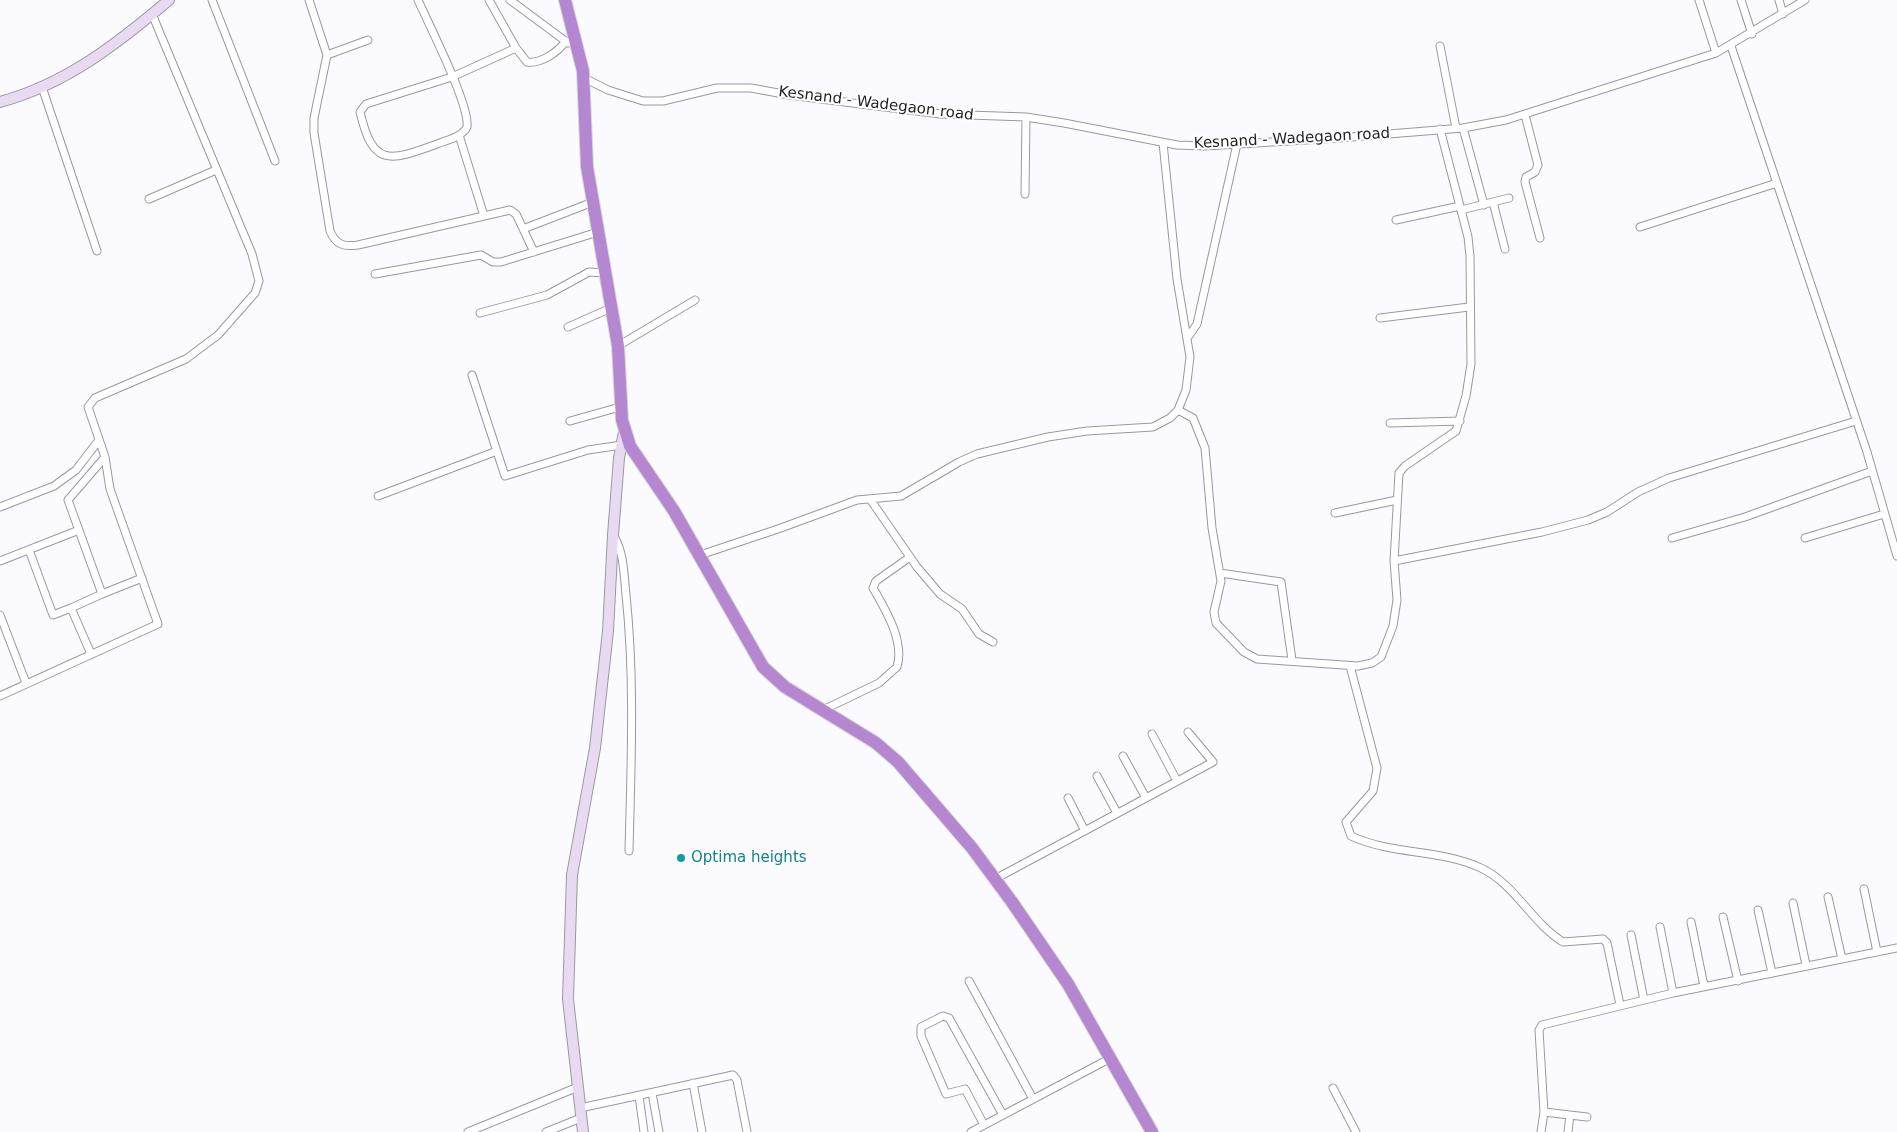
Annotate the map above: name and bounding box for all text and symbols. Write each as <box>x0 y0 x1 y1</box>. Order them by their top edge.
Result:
street label: Kesnand - Wadegaon road <box>777 83 975 125</box>
street label: Kesnand - Wadegaon road <box>1193 125 1391 153</box>
place label: Optima heights <box>691 849 807 867</box>
marker: Optima heights <box>675 852 687 864</box>

